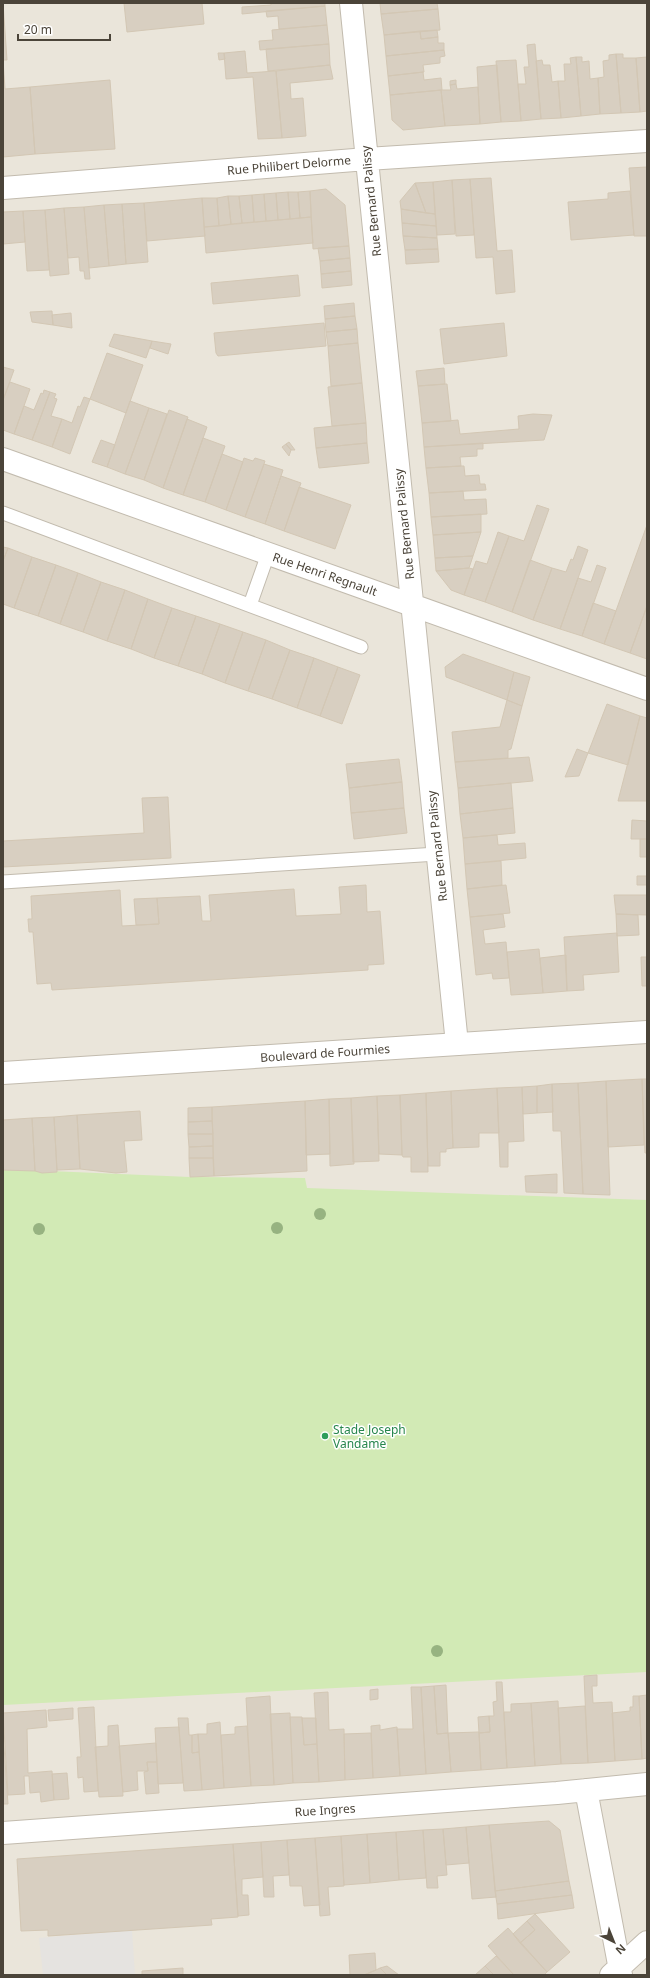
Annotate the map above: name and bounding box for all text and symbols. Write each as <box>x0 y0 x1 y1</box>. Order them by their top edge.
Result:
scale bar <box>18 16 110 42</box>
text: 20 m <box>24 21 52 38</box>
street label: Rue Bernard Palissy <box>357 144 385 257</box>
street label: Rue Philibert Delorme <box>226 151 352 179</box>
street label: Rue Bernard Palissy <box>390 467 418 580</box>
street label: Rue Henri Regnault <box>270 548 380 600</box>
street label: Rue Bernard Palissy <box>423 789 451 902</box>
street label: Boulevard de Fourmies <box>260 1040 391 1066</box>
place label: Stade Joseph Vandame <box>333 1421 406 1452</box>
marker: Stade Joseph Vandame <box>320 1431 330 1441</box>
street label: Rue Ingres <box>294 1799 356 1821</box>
north arrow <box>594 1922 634 1962</box>
text: N <box>613 1941 630 1958</box>

